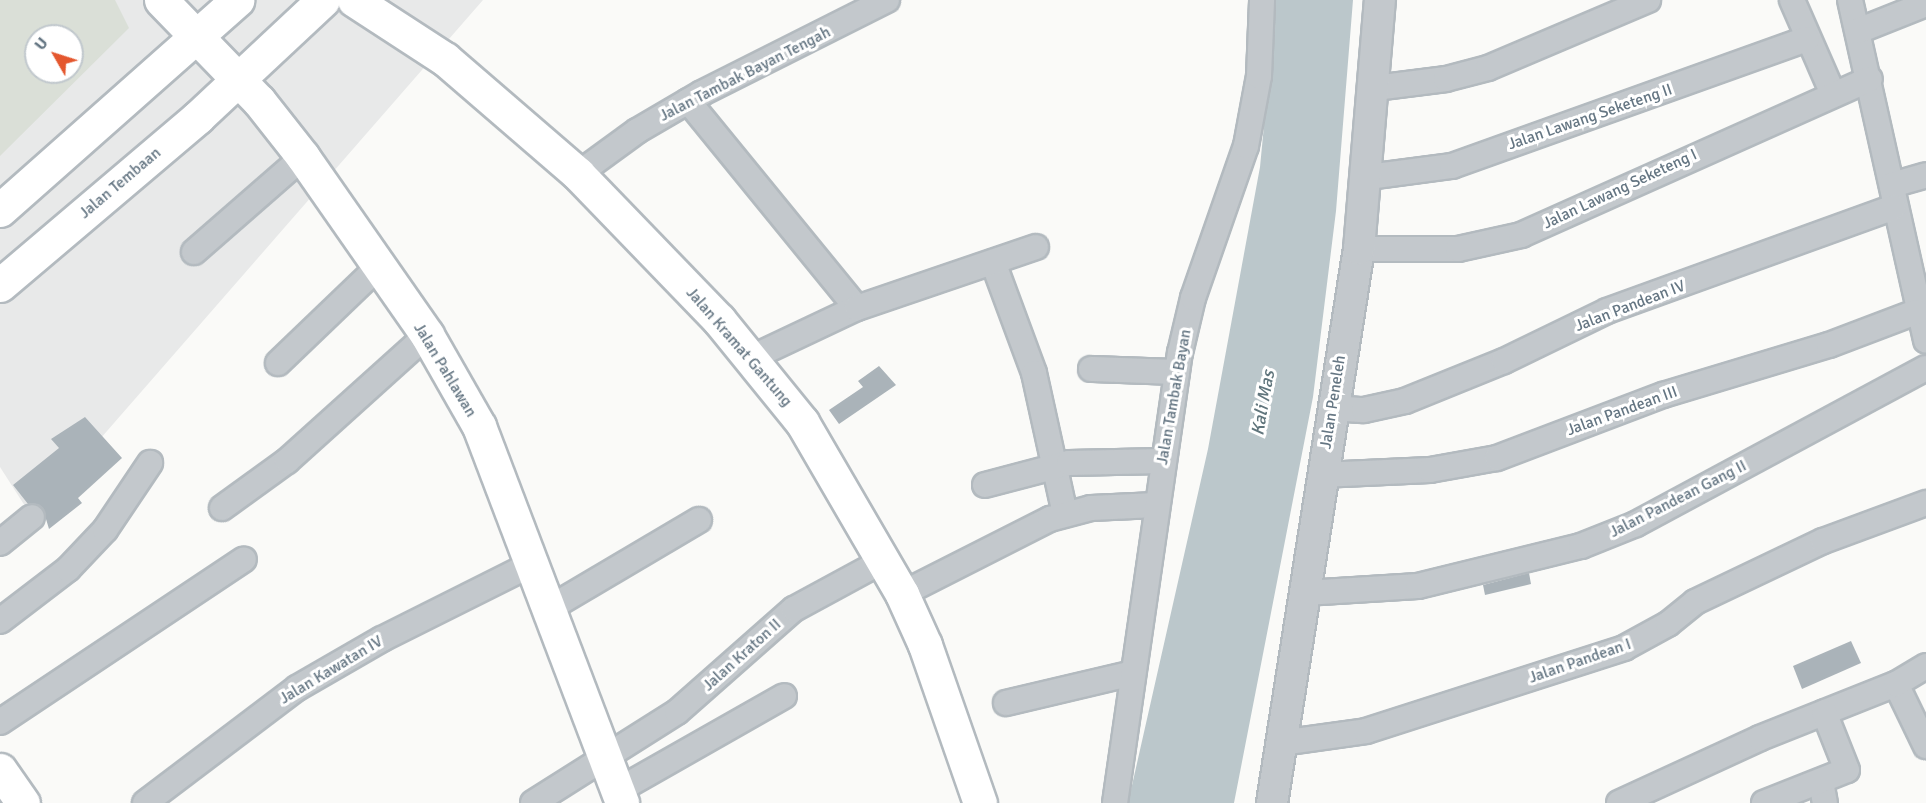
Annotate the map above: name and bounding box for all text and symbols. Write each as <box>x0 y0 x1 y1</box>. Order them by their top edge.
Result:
street label: Jalan Tambak Bayan Tengah <box>656 22 834 126</box>
north arrow <box>24 24 84 84</box>
text: U <box>30 33 53 54</box>
street label: Jalan Lawang Seketeng II <box>1505 80 1675 154</box>
street label: Jalan Tembaan <box>75 143 165 223</box>
street label: Jalan Lawang Seketeng I <box>1540 145 1700 233</box>
street label: Jalan Pandean IV <box>1572 276 1688 336</box>
street label: Jalan Kramat Gantung <box>682 283 796 411</box>
street label: Jalan Pahlawan <box>409 319 481 421</box>
street label: Jalan Tambak Bayan <box>1153 328 1195 466</box>
street label: Jalan Peneleh <box>1316 354 1350 450</box>
water label: Kali Mas <box>1247 369 1279 437</box>
street label: Jalan Pandean III <box>1564 382 1680 440</box>
street label: Jalan Pandean Gang II <box>1606 456 1750 542</box>
street label: Jalan Kraton II <box>699 615 785 695</box>
street label: Jalan Kawatan IV <box>276 632 386 708</box>
street label: Jalan Pandean I <box>1526 634 1634 688</box>

